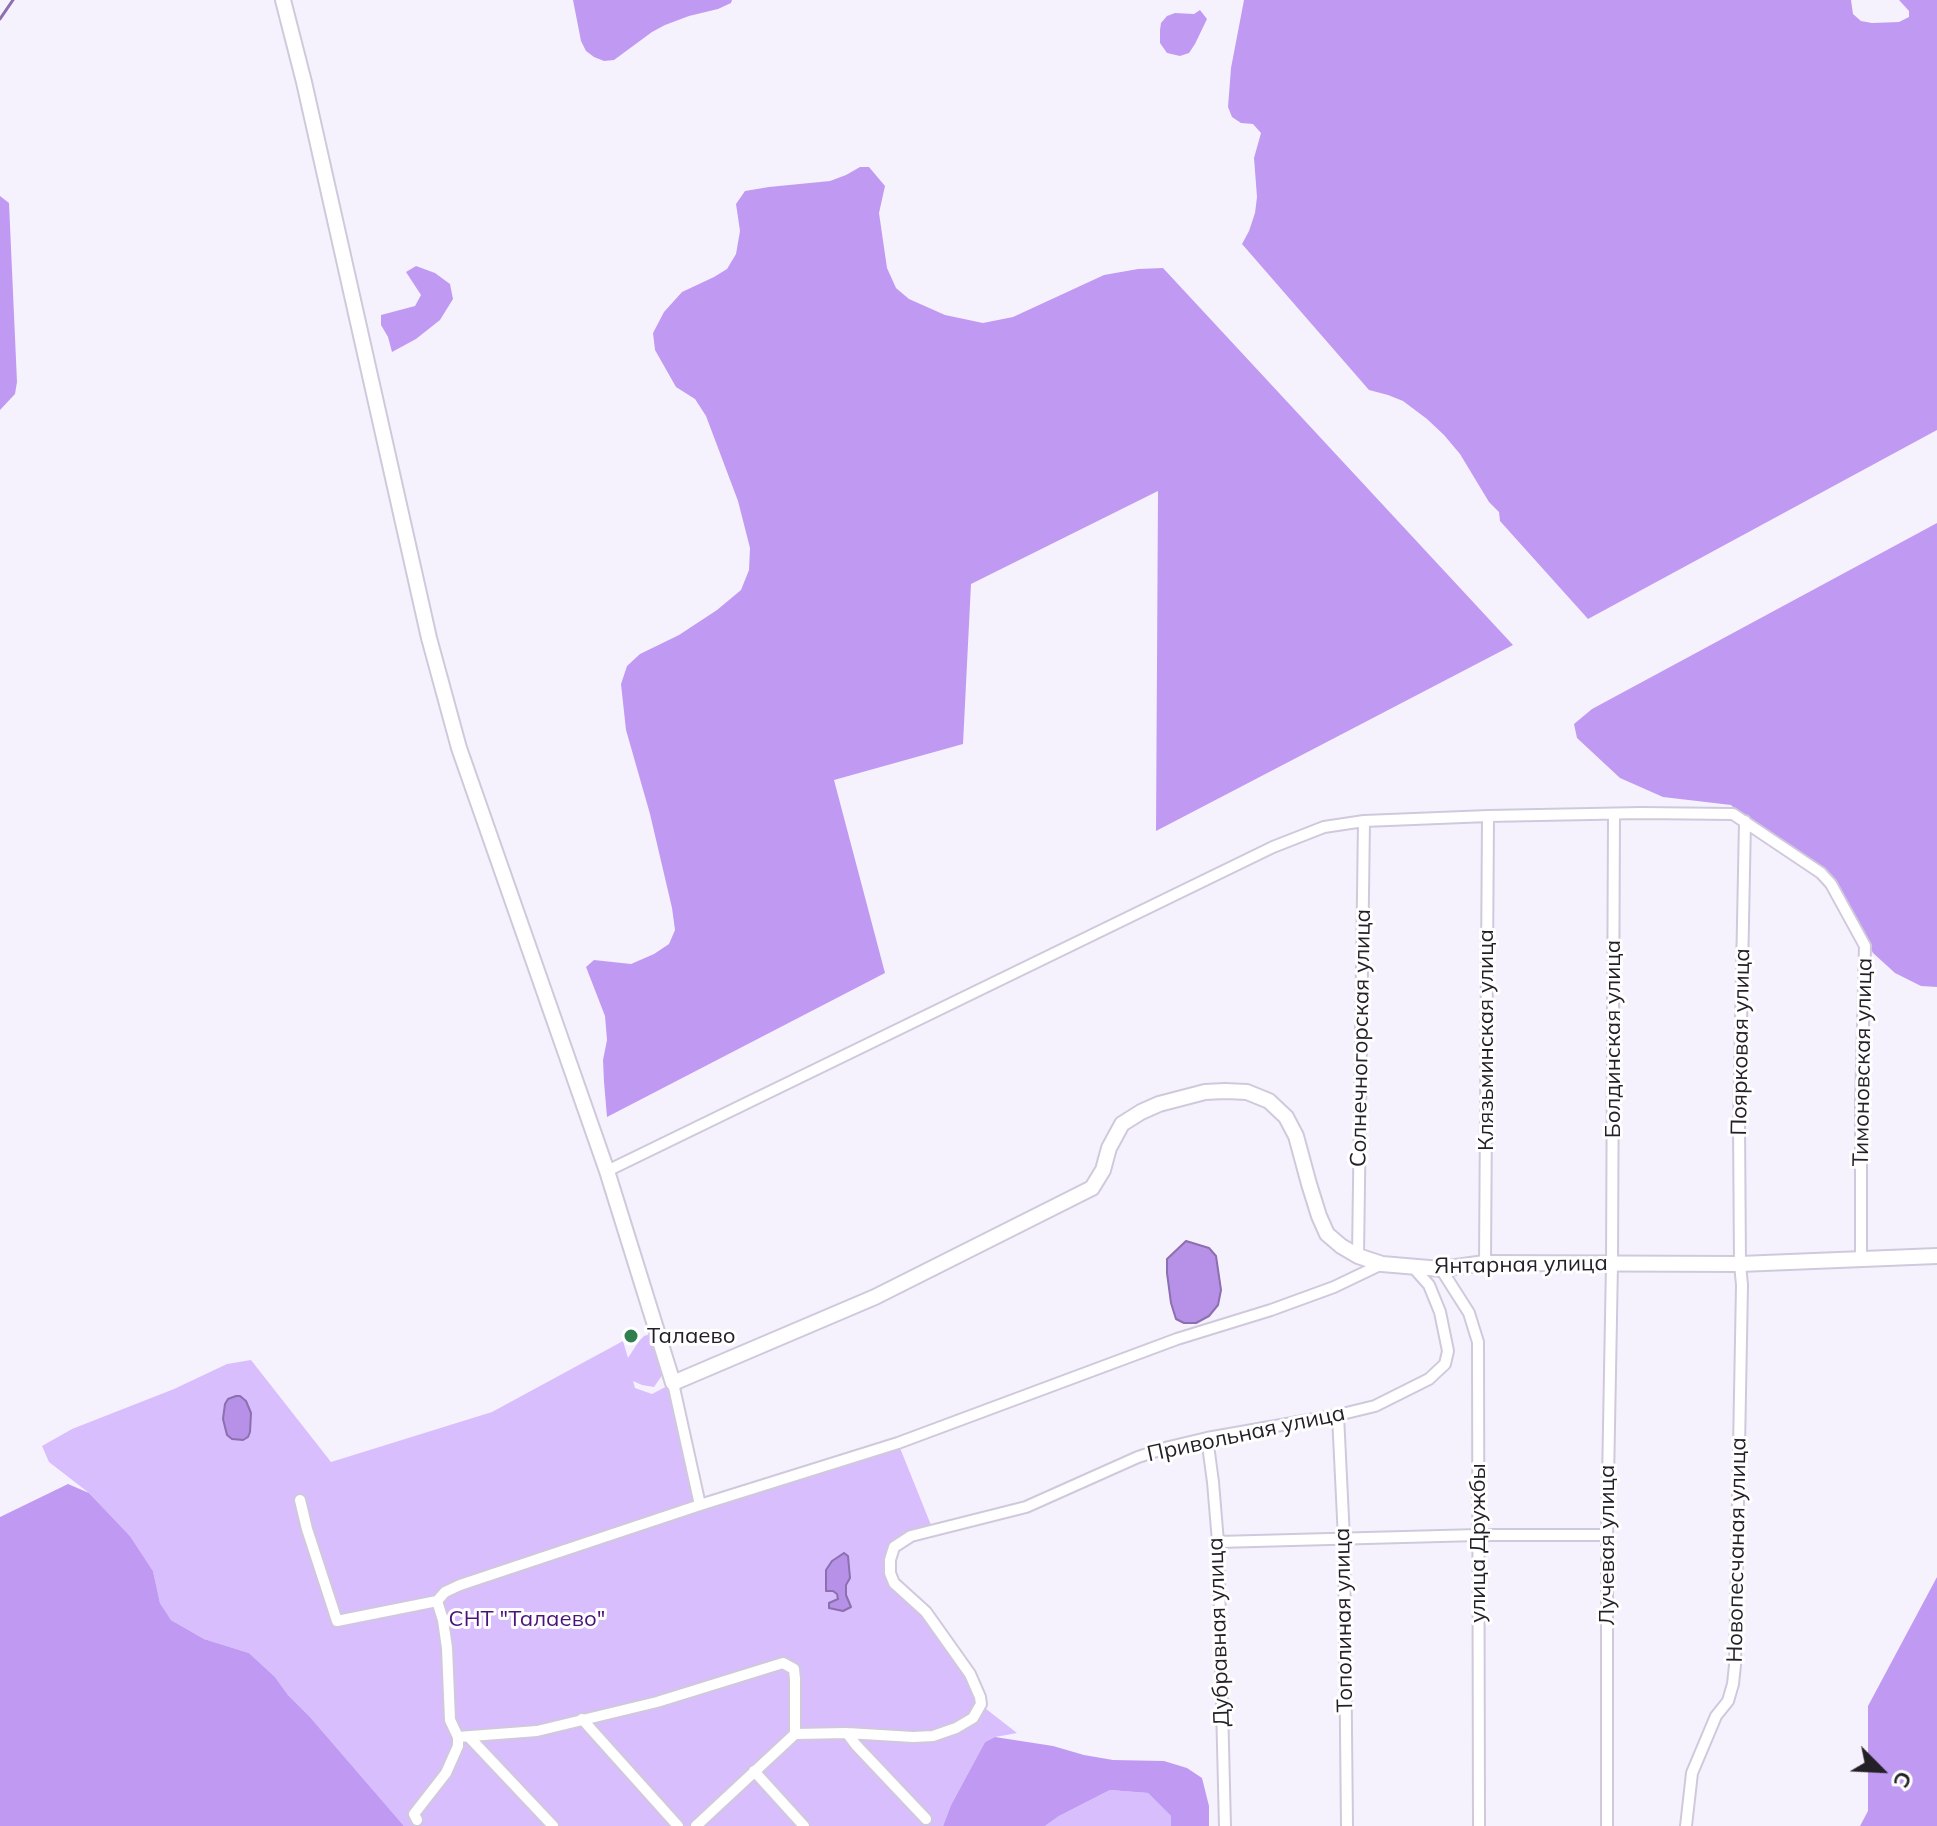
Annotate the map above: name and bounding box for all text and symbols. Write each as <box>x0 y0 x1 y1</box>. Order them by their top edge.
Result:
street label: Солнечногорская улица <box>1346 909 1376 1167</box>
street label: Клязьминская улица <box>1473 929 1499 1151</box>
street label: Болдинская улица <box>1600 940 1626 1138</box>
street label: Поярковая улица <box>1726 948 1756 1136</box>
street label: Тимоновская улица <box>1848 957 1878 1167</box>
street label: Янтарная улица <box>1434 1250 1608 1280</box>
place label: Талаево <box>647 1323 736 1349</box>
marker: Талаево <box>622 1327 640 1345</box>
street label: Привольная улица <box>1145 1400 1347 1468</box>
street label: Новопесчаная улица <box>1722 1437 1752 1663</box>
street label: улица Дружбы <box>1465 1463 1491 1623</box>
street label: Лучевая улица <box>1594 1465 1620 1625</box>
street label: Тополиная улица <box>1329 1528 1359 1712</box>
street label: Дубравная улица <box>1203 1537 1235 1727</box>
park label: СНТ "Талаево" <box>449 1606 605 1632</box>
north arrow <box>1841 1730 1921 1810</box>
text: С <box>1887 1767 1919 1792</box>

